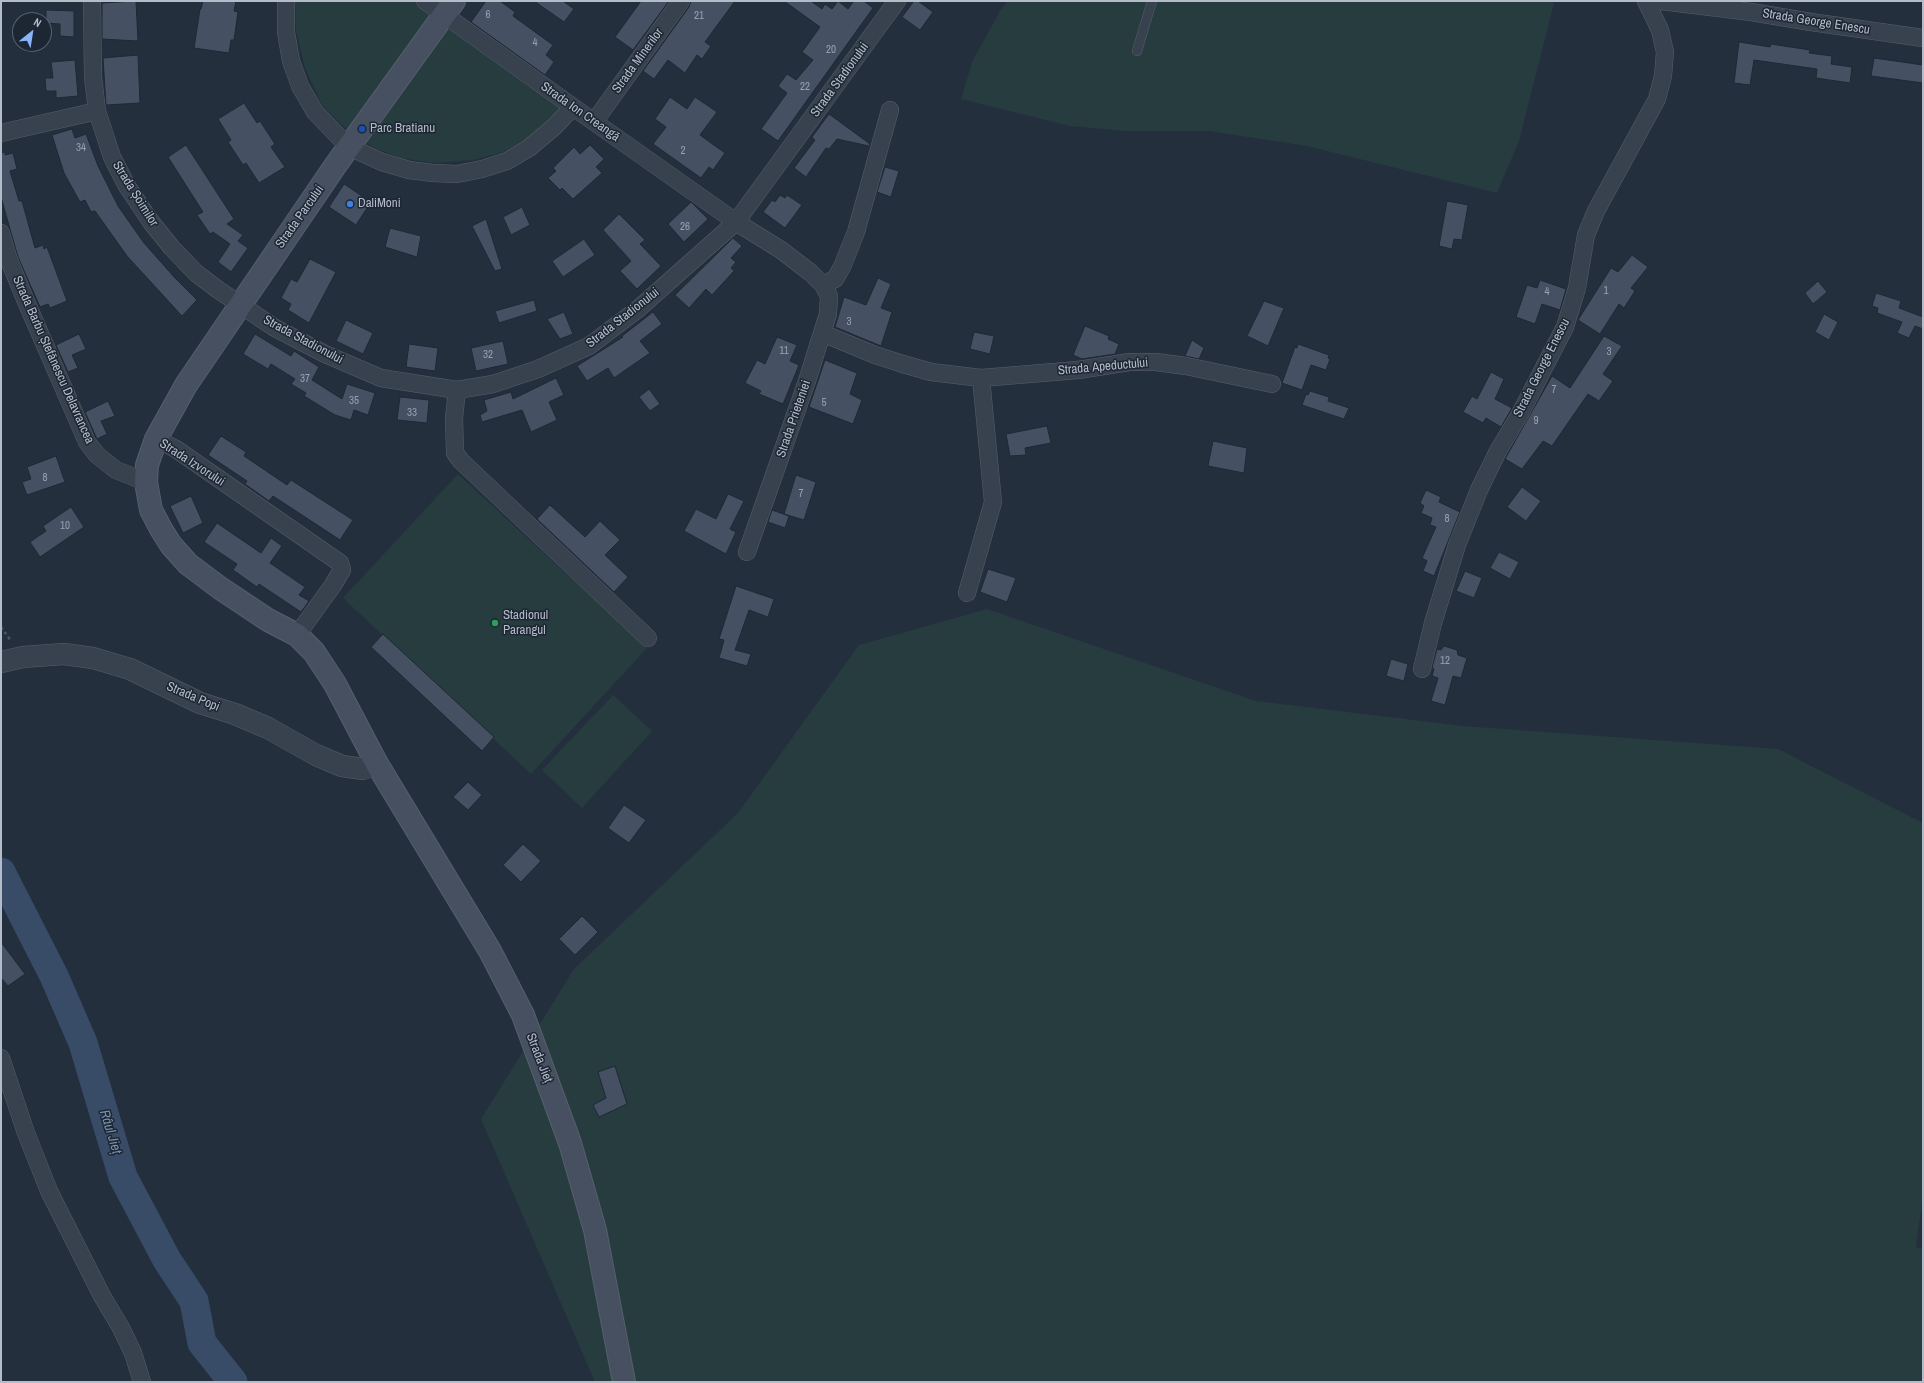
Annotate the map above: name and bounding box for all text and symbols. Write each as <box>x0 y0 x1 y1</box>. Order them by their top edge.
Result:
street label: Strada George Enescu <box>1761 6 1871 38</box>
house number: 6 <box>485 8 491 22</box>
house number: 21 <box>694 9 704 23</box>
north arrow <box>12 12 52 52</box>
text: N <box>31 15 44 30</box>
street label: Strada Minerilor <box>609 25 667 97</box>
house number: 4 <box>532 36 538 50</box>
street label: Strada Stadionului <box>808 40 872 120</box>
house number: 20 <box>826 43 836 57</box>
street label: Strada Ion Creangă <box>537 79 623 145</box>
house number: 22 <box>800 80 810 94</box>
place label: Parc Bratianu <box>370 121 435 137</box>
marker: Parc Bratianu <box>357 124 367 134</box>
house number: 34 <box>76 141 86 155</box>
house number: 2 <box>680 144 686 158</box>
street label: Strada Șoimilor <box>109 158 161 230</box>
street label: Strada Parcului <box>273 182 327 252</box>
place label: DaliMoni <box>358 196 401 212</box>
marker: DaliMoni <box>345 199 355 209</box>
house number: 26 <box>680 220 690 234</box>
street label: Strada Barbu Ștefănescu Delavrancea <box>9 274 97 446</box>
house number: 1 <box>1603 284 1609 298</box>
street label: Strada Stadionului <box>583 285 663 351</box>
house number: 4 <box>1544 285 1550 299</box>
street label: Strada Stadionului <box>260 312 346 368</box>
house number: 3 <box>846 315 852 329</box>
street label: Strada George Enescu <box>1510 316 1574 420</box>
house number: 11 <box>779 344 789 358</box>
house number: 3 <box>1606 345 1612 359</box>
house number: 32 <box>483 348 493 362</box>
street label: Strada Apeductului <box>1057 355 1149 379</box>
house number: 37 <box>300 372 310 386</box>
street label: Strada Prieteniei <box>774 378 814 460</box>
house number: 7 <box>1551 383 1557 397</box>
house number: 35 <box>349 394 359 408</box>
house number: 5 <box>821 396 827 410</box>
house number: 33 <box>407 406 417 420</box>
house number: 9 <box>1533 414 1539 428</box>
street label: Strada Izvorului <box>156 436 228 490</box>
house number: 8 <box>42 471 48 485</box>
house number: 7 <box>798 487 804 501</box>
house number: 8 <box>1444 512 1450 526</box>
house number: 10 <box>60 519 70 533</box>
place label: Stadionul Parangul <box>503 608 548 639</box>
marker: Stadionul Parangul <box>490 618 500 628</box>
house number: 12 <box>1440 654 1450 668</box>
street label: Strada Popi <box>164 679 222 715</box>
street label: Strada Jieț <box>522 1031 556 1085</box>
water label: Râul Jieț <box>95 1108 125 1156</box>

